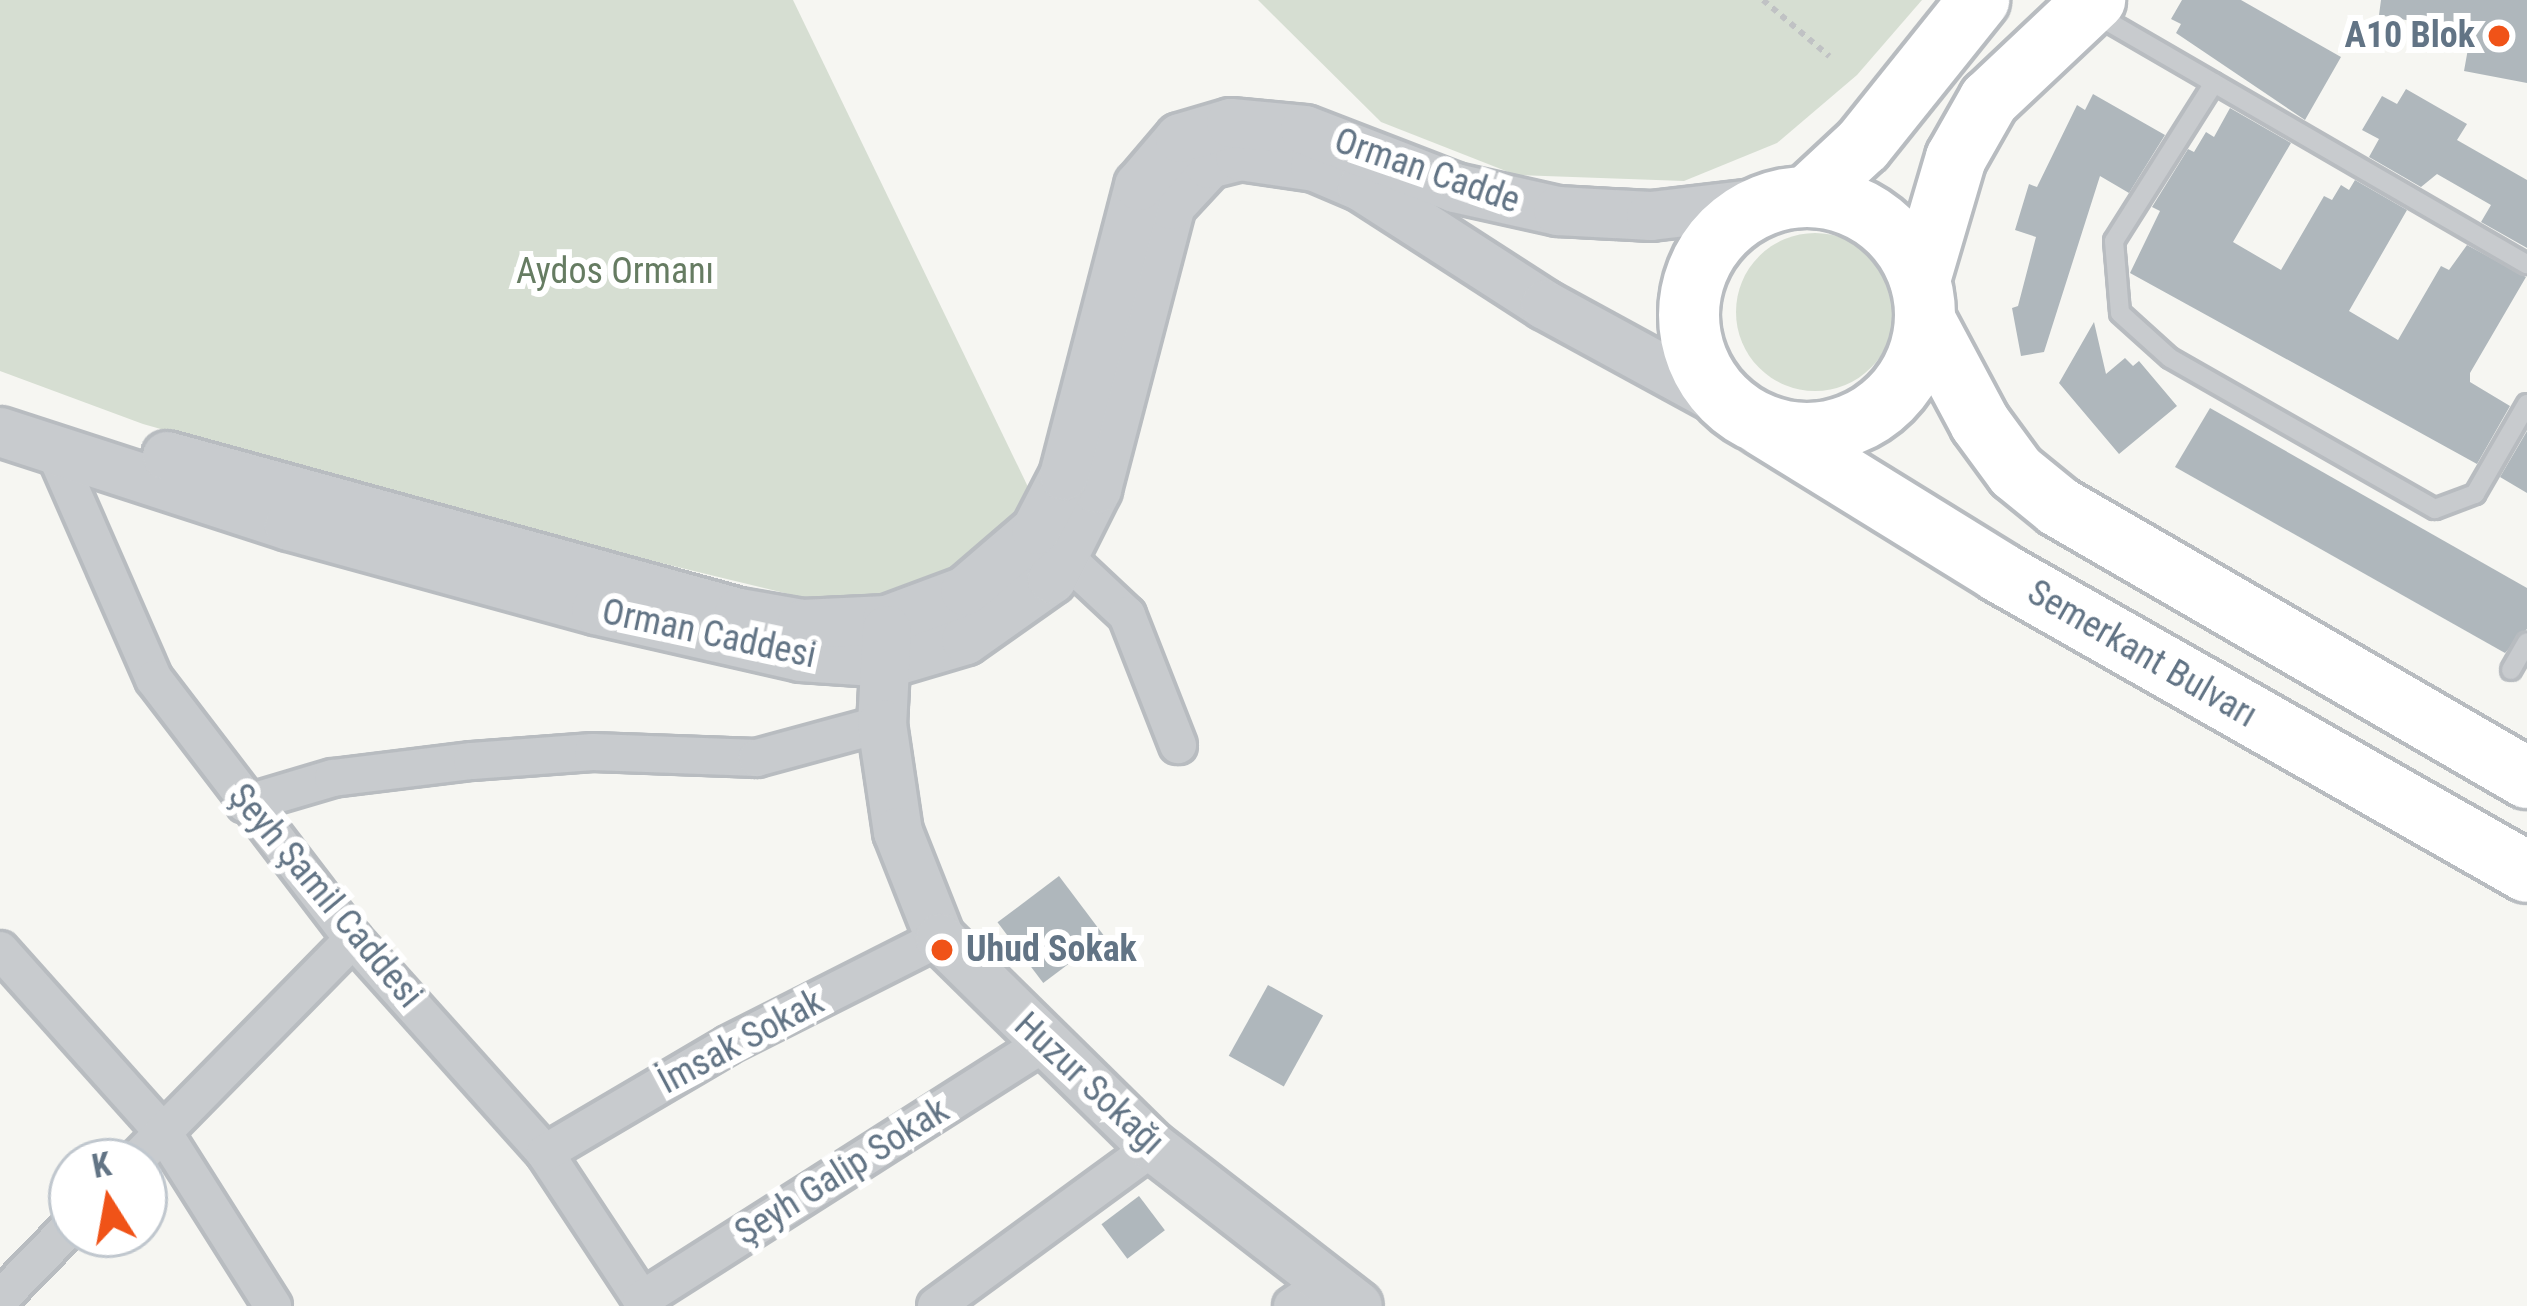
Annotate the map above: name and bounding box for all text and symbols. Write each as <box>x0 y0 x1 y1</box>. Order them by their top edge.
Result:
place label: A10 Blok <box>2344 14 2475 58</box>
marker: A10 Blok <box>2486 23 2512 49</box>
street label: Orman Cadde <box>1329 119 1525 223</box>
park label: Aydos Ormanı <box>516 250 714 294</box>
street label: Semerkant Bulvarı <box>2020 571 2264 737</box>
street label: Orman Caddesi <box>598 590 820 678</box>
street label: Şeyh Şamil Caddesi <box>219 775 431 1017</box>
place label: Uhud Sokak <box>966 928 1137 972</box>
marker: Uhud Sokak <box>929 937 955 963</box>
street label: İmsak Sokak <box>651 981 831 1103</box>
street label: Huzur Sokağı <box>1005 1004 1173 1164</box>
street label: Şeyh Galip Sokak <box>727 1089 957 1255</box>
north arrow <box>48 1138 168 1258</box>
text: K <box>89 1144 114 1186</box>

